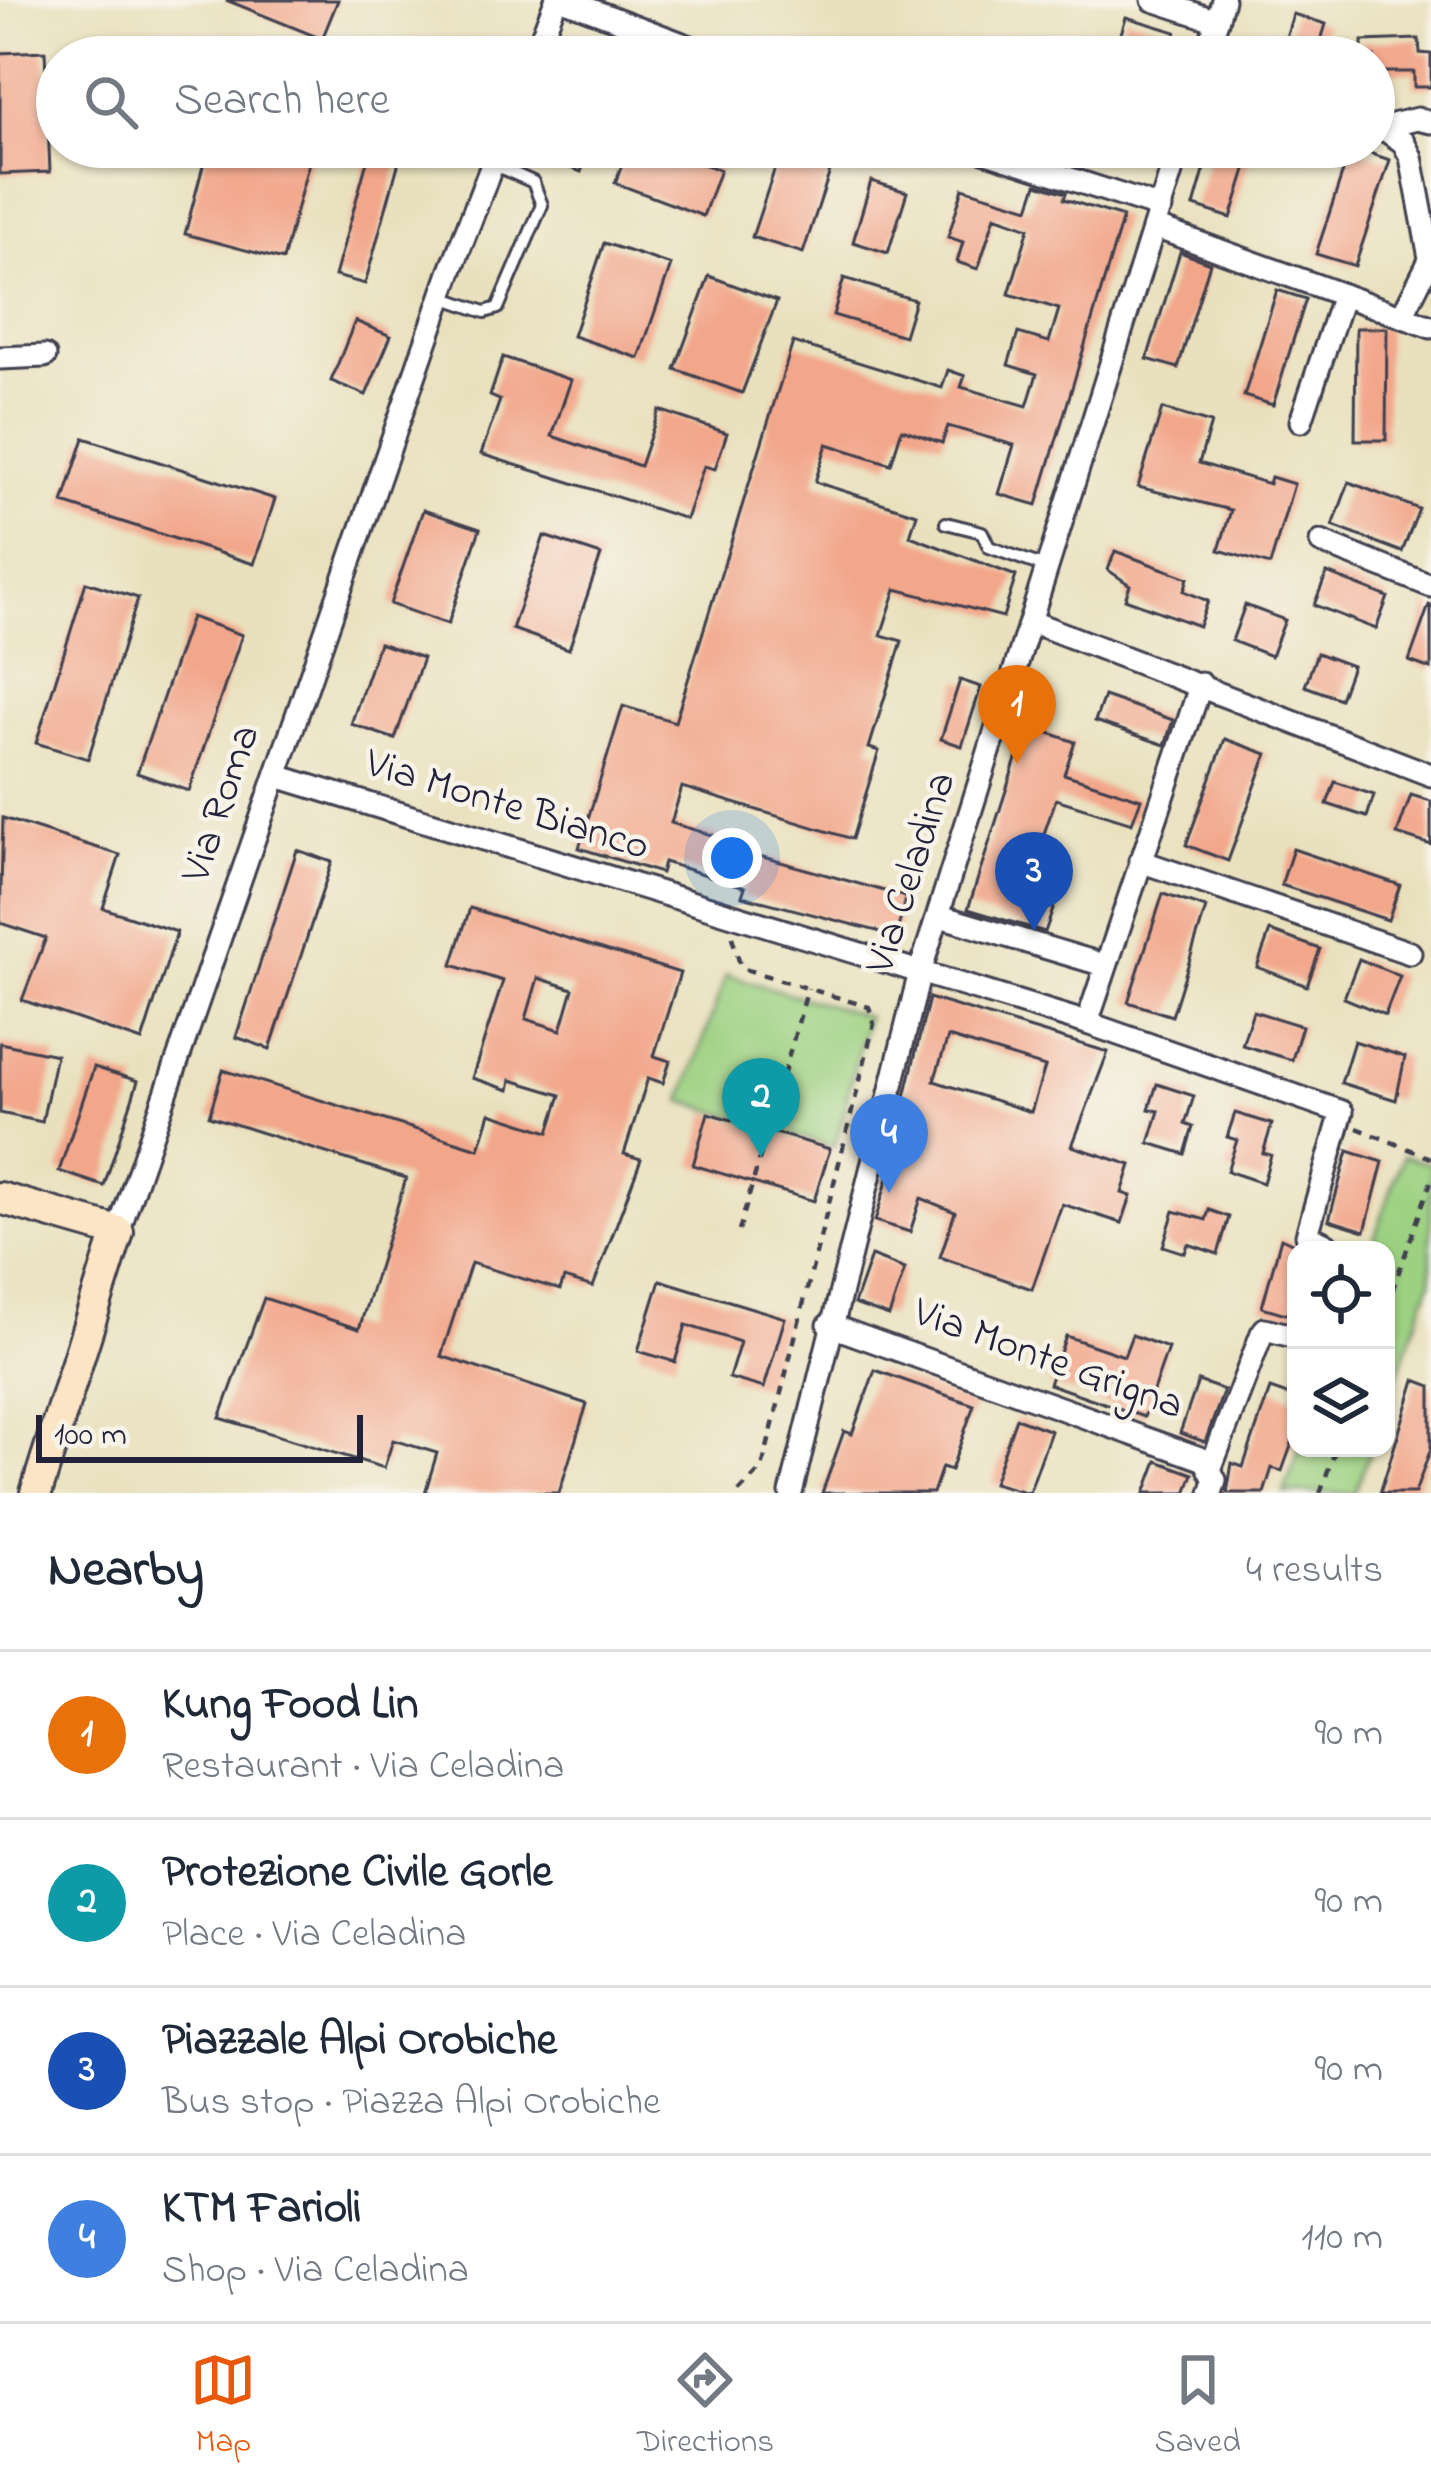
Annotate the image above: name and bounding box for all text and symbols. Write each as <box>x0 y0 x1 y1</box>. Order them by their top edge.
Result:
search box <box>36 36 1395 168</box>
icon: search <box>78 69 144 135</box>
text: Search here <box>174 69 390 135</box>
pin: 1 <box>978 665 1056 764</box>
street label: Via Roma <box>166 717 277 892</box>
street label: Via Monte Bianco <box>357 734 656 878</box>
street label: Via Celadina <box>850 764 973 983</box>
your location <box>702 828 762 888</box>
pin: 3 <box>995 832 1073 931</box>
pin: 2 <box>722 1058 800 1157</box>
pin: 4 <box>850 1094 928 1193</box>
map controls <box>1287 1241 1395 1457</box>
button: locate <box>1287 1241 1395 1349</box>
street label: Via Monte Grigna <box>904 1283 1192 1437</box>
button: layers <box>1287 1349 1395 1457</box>
scale bar <box>36 1409 363 1462</box>
text: 100 m <box>54 1412 127 1460</box>
text: Nearby <box>48 1534 204 1609</box>
text: 4 results <box>1246 1543 1383 1600</box>
text: Kung Food Lin <box>162 1673 419 1739</box>
text: 1 <box>81 1706 93 1763</box>
text: 90 m <box>1314 1706 1383 1763</box>
text: Restaurant · Via Celadina <box>162 1739 564 1796</box>
text: Protezione Civile Gorle <box>162 1841 552 1907</box>
text: 2 <box>77 1874 97 1931</box>
text: 90 m <box>1314 1874 1383 1931</box>
text: Place · Via Celadina <box>162 1907 466 1964</box>
text: Piazzale Alpi Orobiche <box>162 2009 557 2075</box>
text: 3 <box>79 2042 95 2099</box>
text: 90 m <box>1314 2042 1383 2099</box>
text: Bus stop · Piazza Alpi Orobiche <box>162 2075 660 2132</box>
text: KTM Farioli <box>162 2177 361 2243</box>
text: 4 <box>79 2210 95 2267</box>
text: 110 m <box>1301 2210 1383 2267</box>
text: Shop · Via Celadina <box>162 2243 469 2300</box>
tab: Map <box>190 2347 256 2467</box>
tab: Directions <box>637 2347 774 2467</box>
tab: Saved <box>1155 2347 1241 2467</box>

